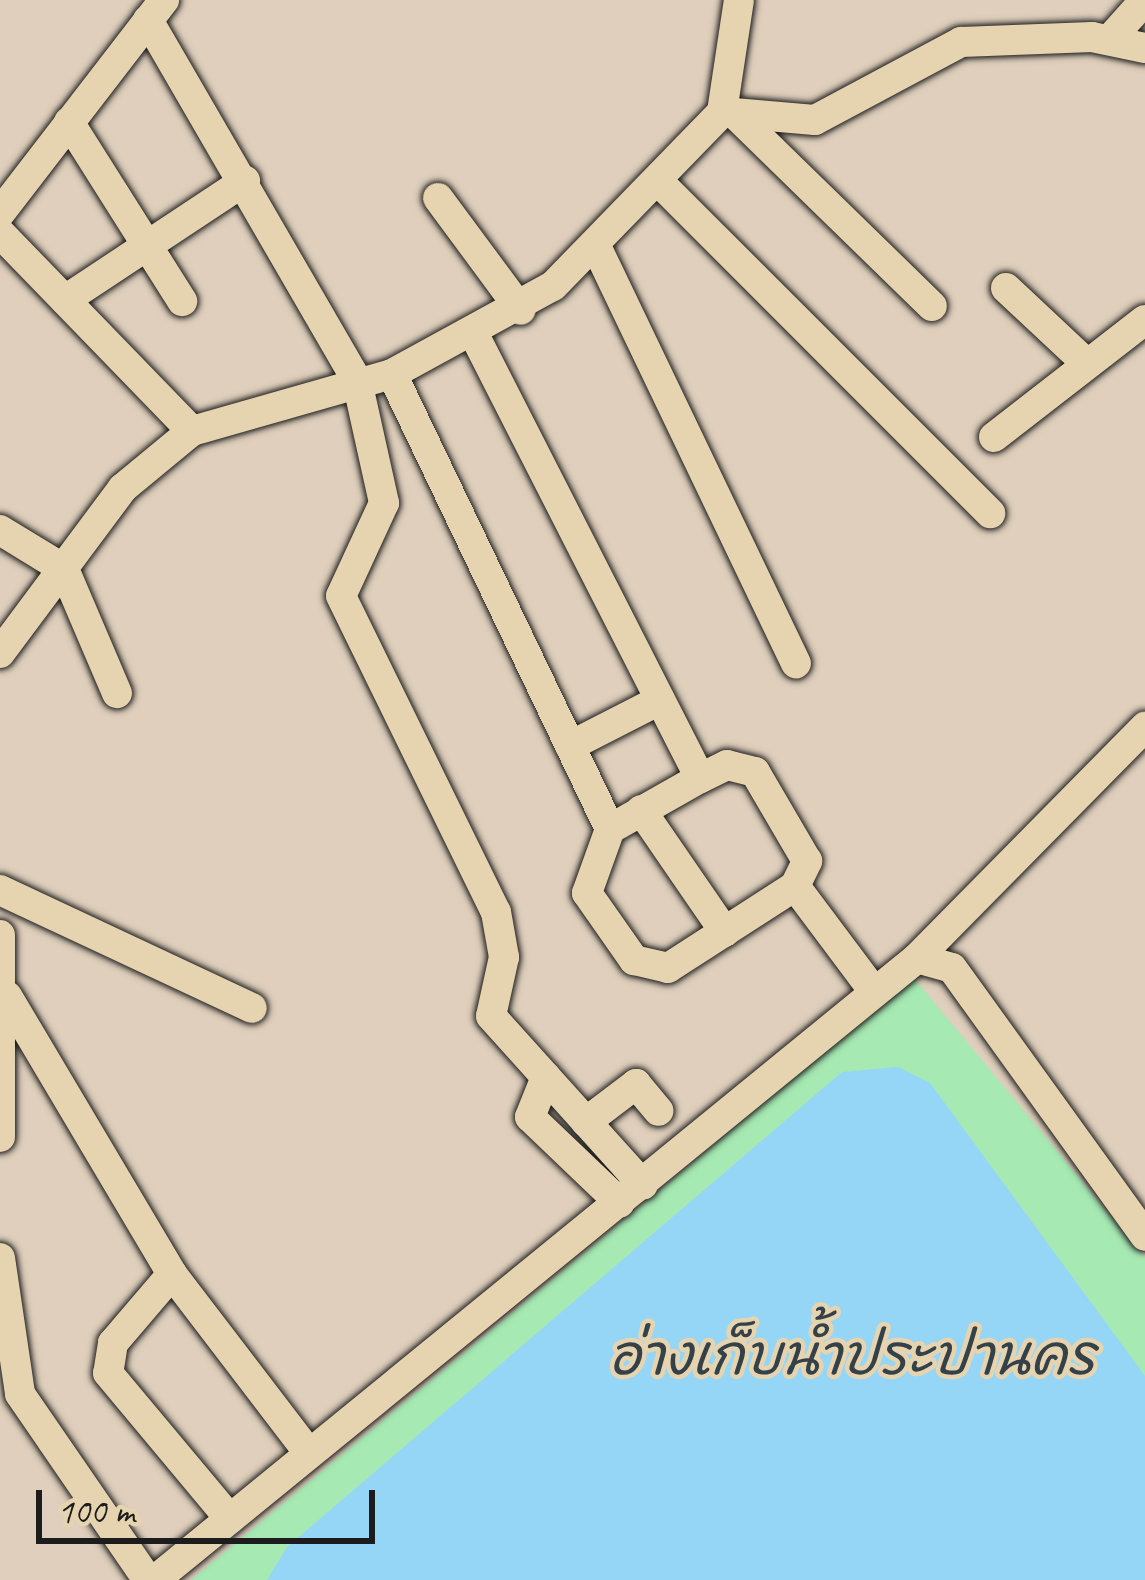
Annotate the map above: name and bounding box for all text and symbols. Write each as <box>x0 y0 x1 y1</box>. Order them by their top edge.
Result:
water label: อ่างเก็บน้ำประปานคร <box>609 1324 1095 1388</box>
scale bar <box>42 1466 381 1540</box>
text: 100 m <box>57 1488 134 1534</box>

